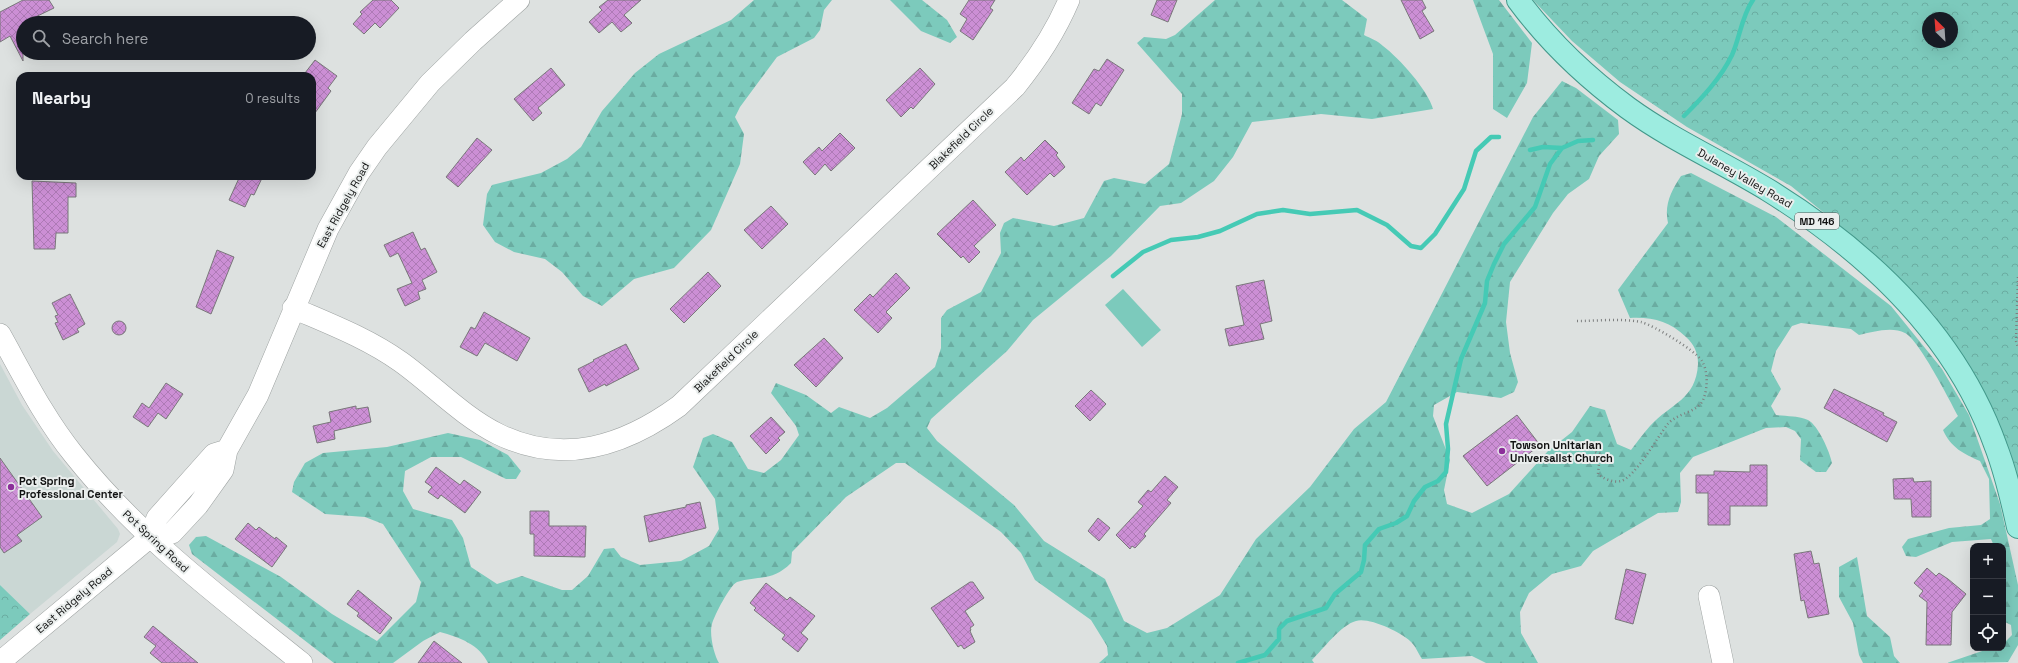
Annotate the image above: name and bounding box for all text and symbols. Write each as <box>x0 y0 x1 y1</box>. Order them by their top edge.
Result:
north arrow <box>1922 12 1958 48</box>
search box <box>16 16 316 60</box>
icon: search <box>30 27 52 49</box>
text: Search here <box>62 29 148 48</box>
text: Nearby <box>32 87 91 109</box>
text: 0 results <box>245 90 300 107</box>
street label: Blakefield Circle <box>926 104 996 172</box>
street label: Dulaney Valley Road <box>1695 145 1795 211</box>
street label: East Ridgely Road <box>314 160 372 250</box>
road number: MD 146 <box>1795 213 1839 229</box>
street label: Blakefield Circle <box>691 327 761 395</box>
place label: Towson Unitarian Universalist Church <box>1510 438 1613 465</box>
marker: Towson Unitarian Universalist Church <box>1497 446 1507 456</box>
place label: Pot Spring Professional Center <box>19 474 124 501</box>
marker: Pot Spring Professional Center <box>6 482 16 492</box>
street label: Pot Spring Road <box>120 507 192 575</box>
map controls <box>1970 543 2006 651</box>
button: + <box>1970 543 2006 579</box>
street label: East Ridgely Road <box>33 564 115 636</box>
button: − <box>1970 579 2006 615</box>
button: locate <box>1970 615 2006 651</box>

